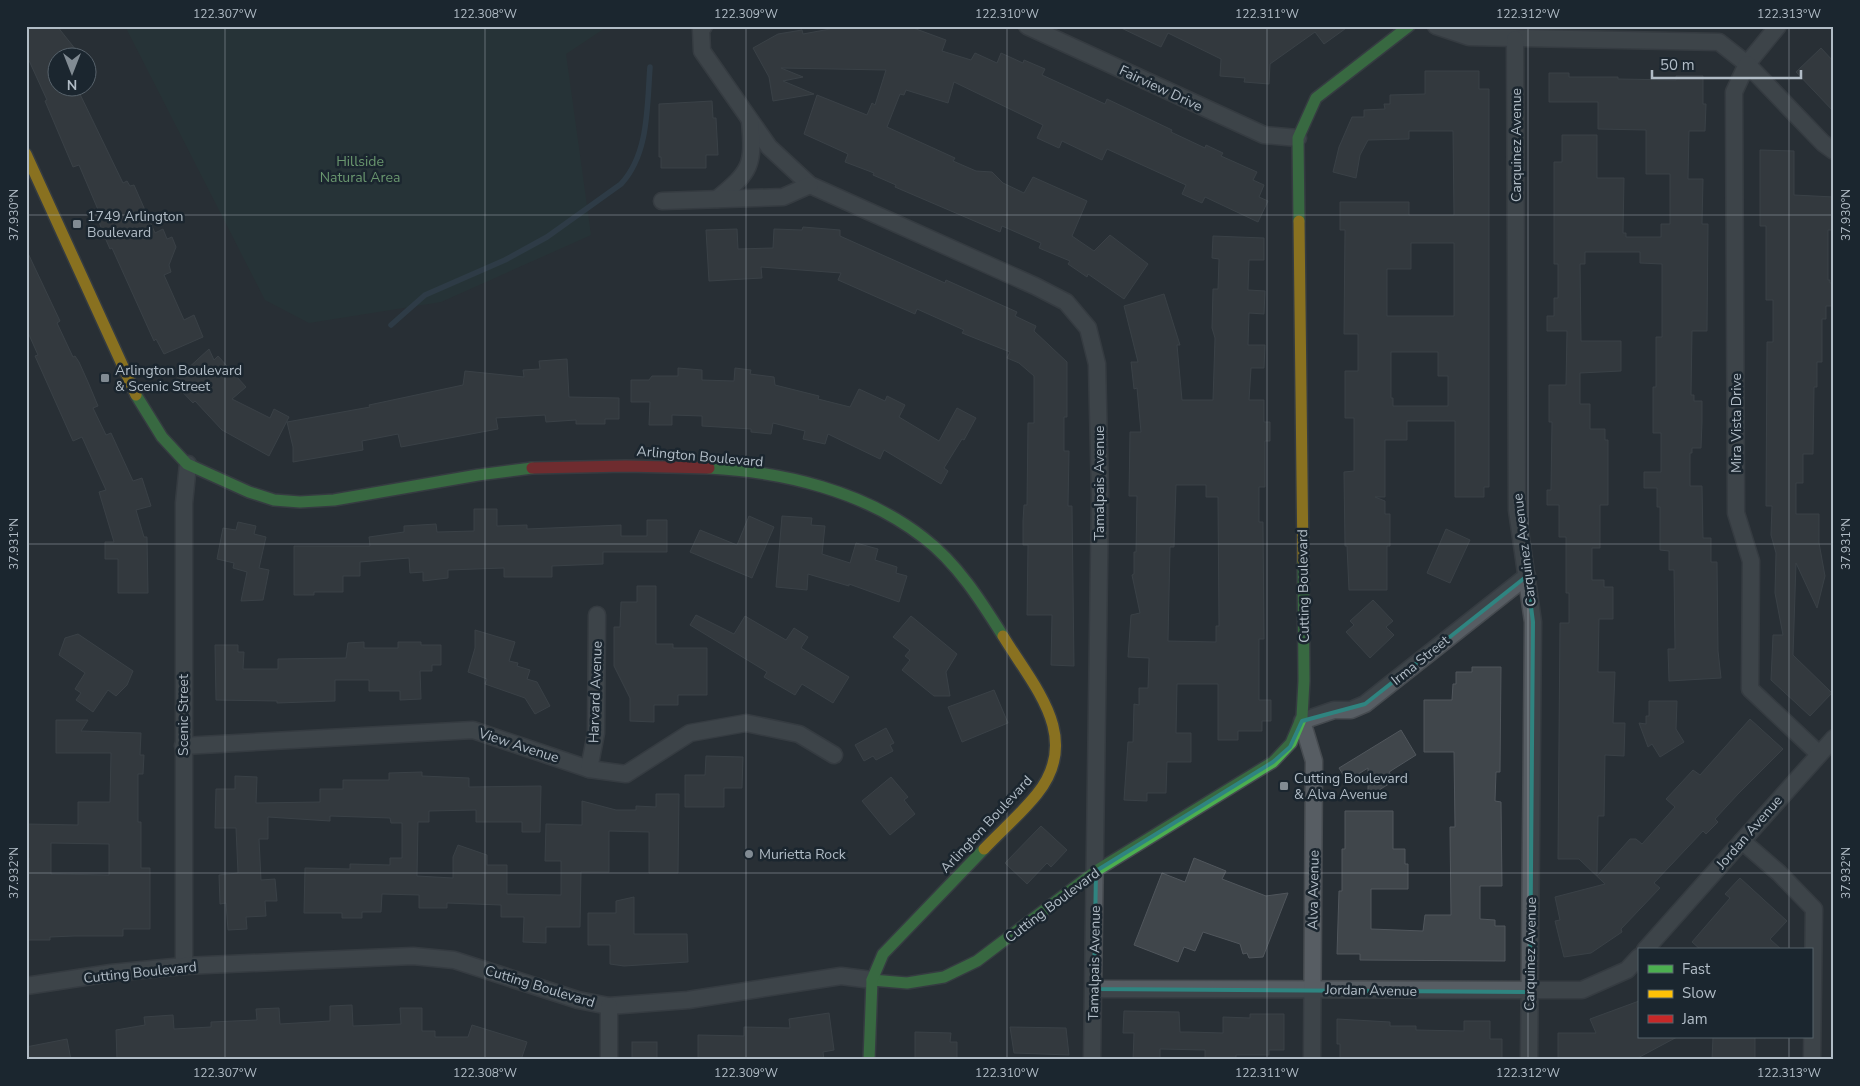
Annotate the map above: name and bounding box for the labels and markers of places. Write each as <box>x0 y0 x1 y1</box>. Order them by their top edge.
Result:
place label: 1749 Arlington Boulevard <box>87 207 184 242</box>
marker: 1749 Arlington Boulevard <box>71 218 83 230</box>
place label: Arlington Boulevard & Scenic Street <box>115 361 242 396</box>
marker: Arlington Boulevard & Scenic Street <box>99 372 111 384</box>
place label: Cutting Boulevard & Alva Avenue <box>1294 769 1408 804</box>
marker: Cutting Boulevard & Alva Avenue <box>1278 780 1290 792</box>
place label: Murietta Rock <box>759 845 847 864</box>
marker: Murietta Rock <box>743 848 755 860</box>

